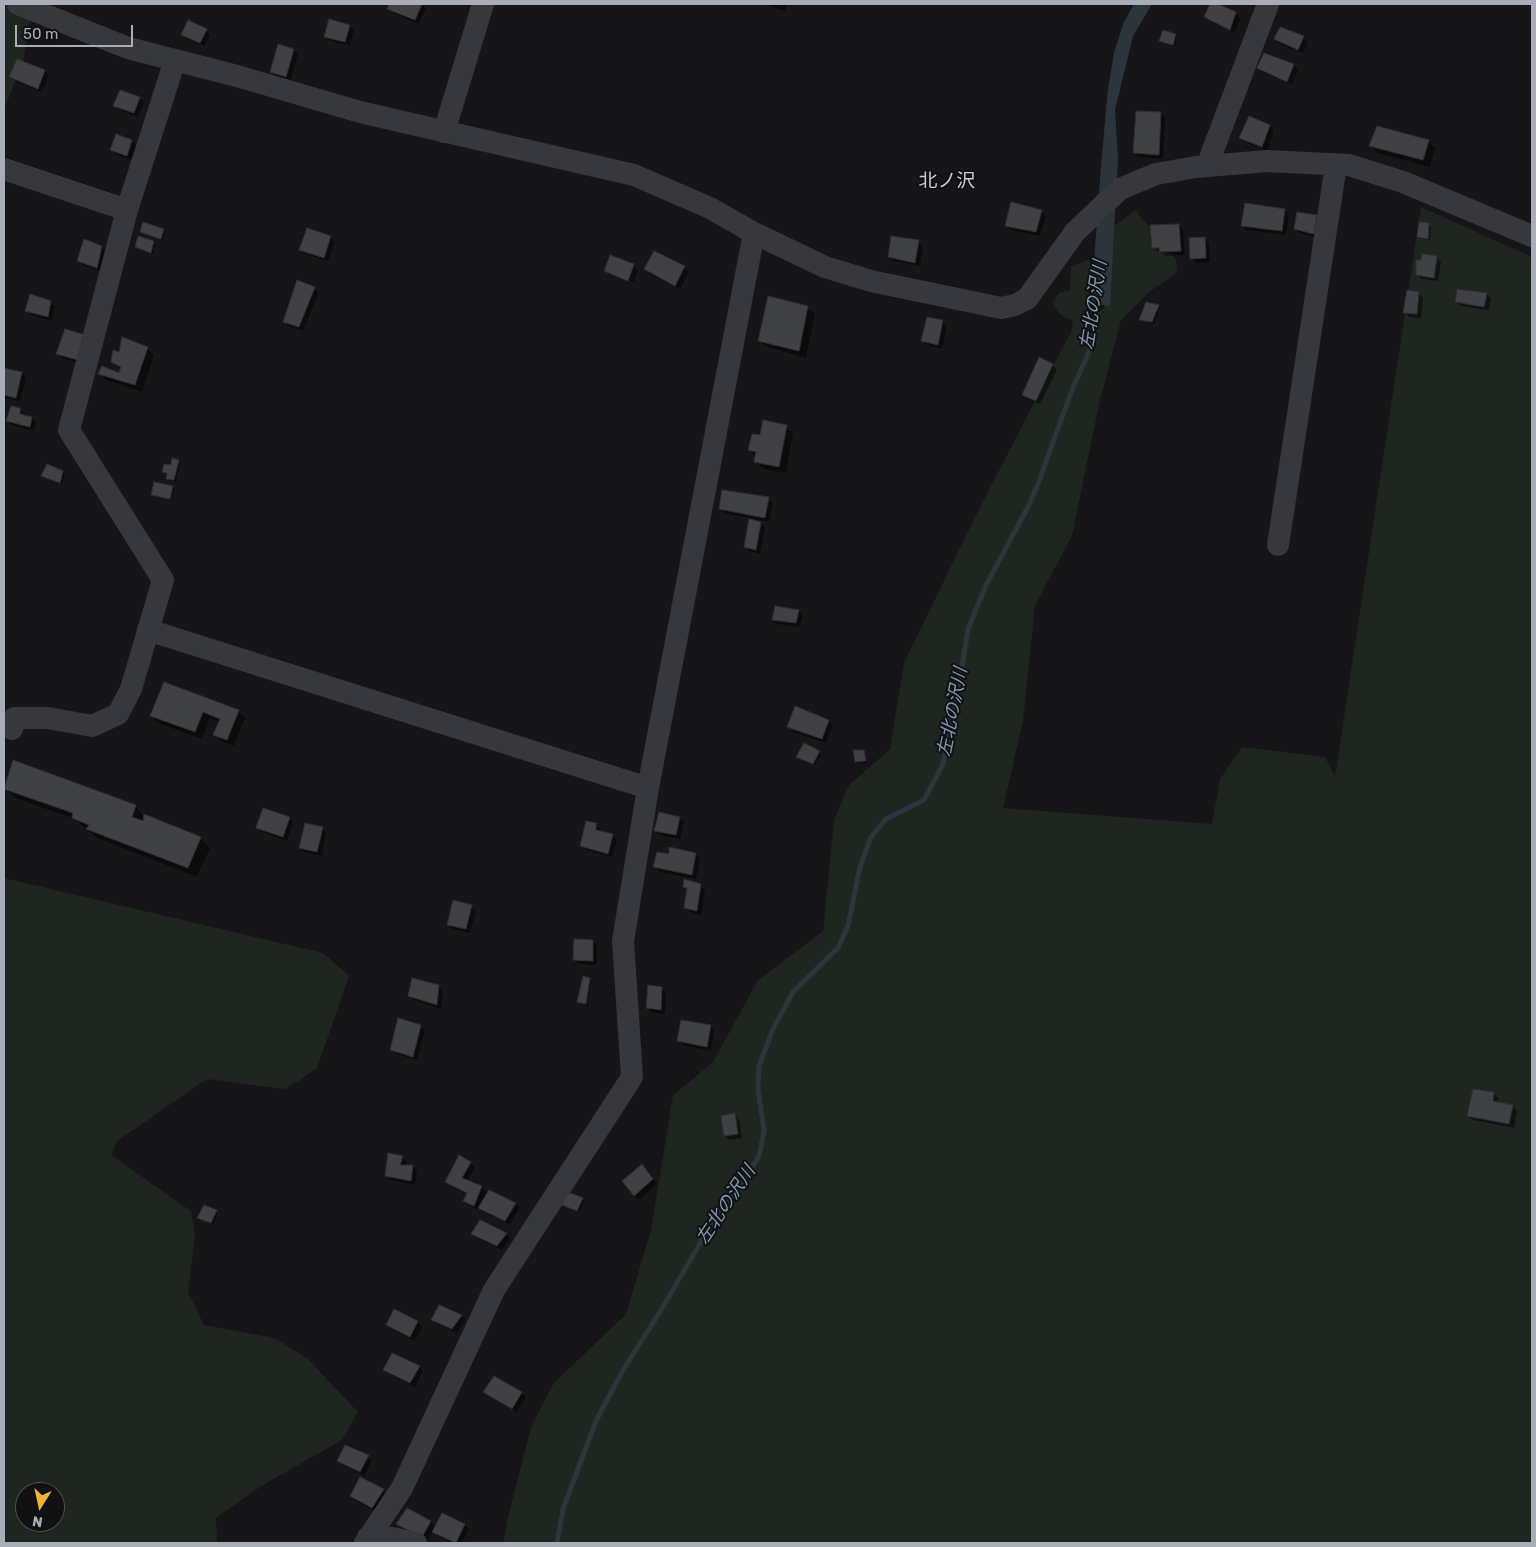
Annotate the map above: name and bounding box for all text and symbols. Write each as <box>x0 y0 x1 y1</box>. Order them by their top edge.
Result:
scale bar <box>18 15 135 47</box>
text: 50 m <box>23 25 58 43</box>
district label: 北ノ沢 <box>919 171 975 193</box>
water label: 左北の沢川 <box>1076 259 1112 351</box>
water label: 左北の沢川 <box>934 666 972 758</box>
water label: 左北の沢川 <box>692 1162 760 1248</box>
north arrow <box>15 1482 65 1532</box>
text: N <box>31 1512 44 1531</box>

